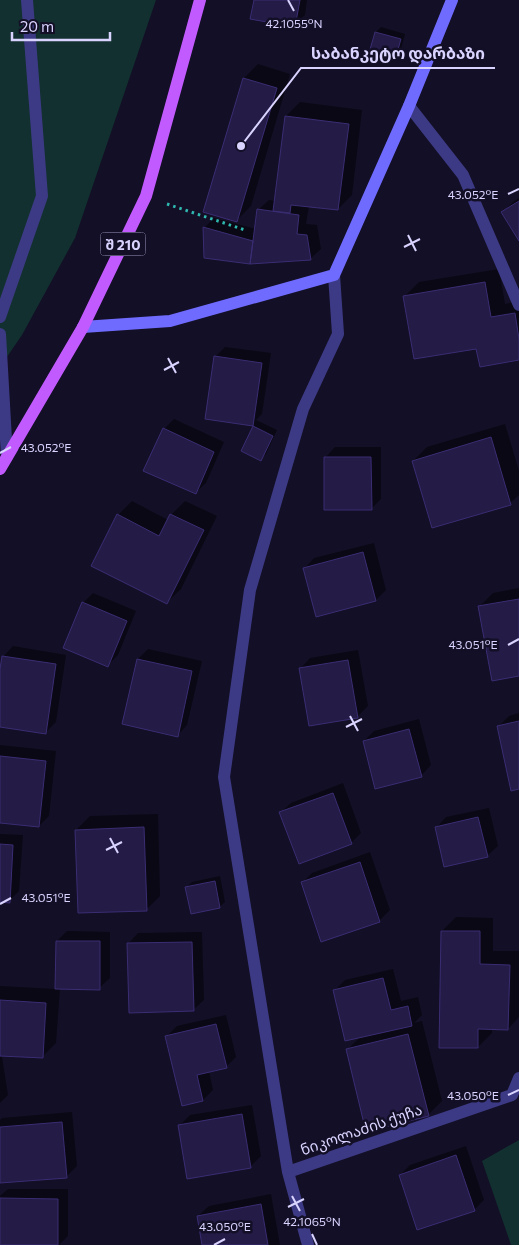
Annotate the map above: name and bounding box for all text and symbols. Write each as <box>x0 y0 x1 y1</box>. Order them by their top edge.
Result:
scale bar <box>12 10 110 42</box>
text: 42.1055°N <box>265 16 323 30</box>
text: 20 m <box>20 17 54 35</box>
callout: საბანკეტო დარბაზი <box>301 37 495 68</box>
text: საბანკეტო დარბაზი <box>311 43 485 64</box>
text: 43.052°E <box>448 187 498 201</box>
road number: შ 210 <box>100 232 146 255</box>
text: 43.052°E <box>21 440 71 454</box>
text: 43.051°E <box>448 637 498 651</box>
text: 43.051°E <box>21 890 71 904</box>
text: 43.050°E <box>447 1088 499 1102</box>
street label: ნიკოლაძის ქუჩა <box>298 1100 425 1159</box>
text: 42.1065°N <box>283 1214 341 1228</box>
text: 43.050°E <box>199 1219 251 1233</box>

